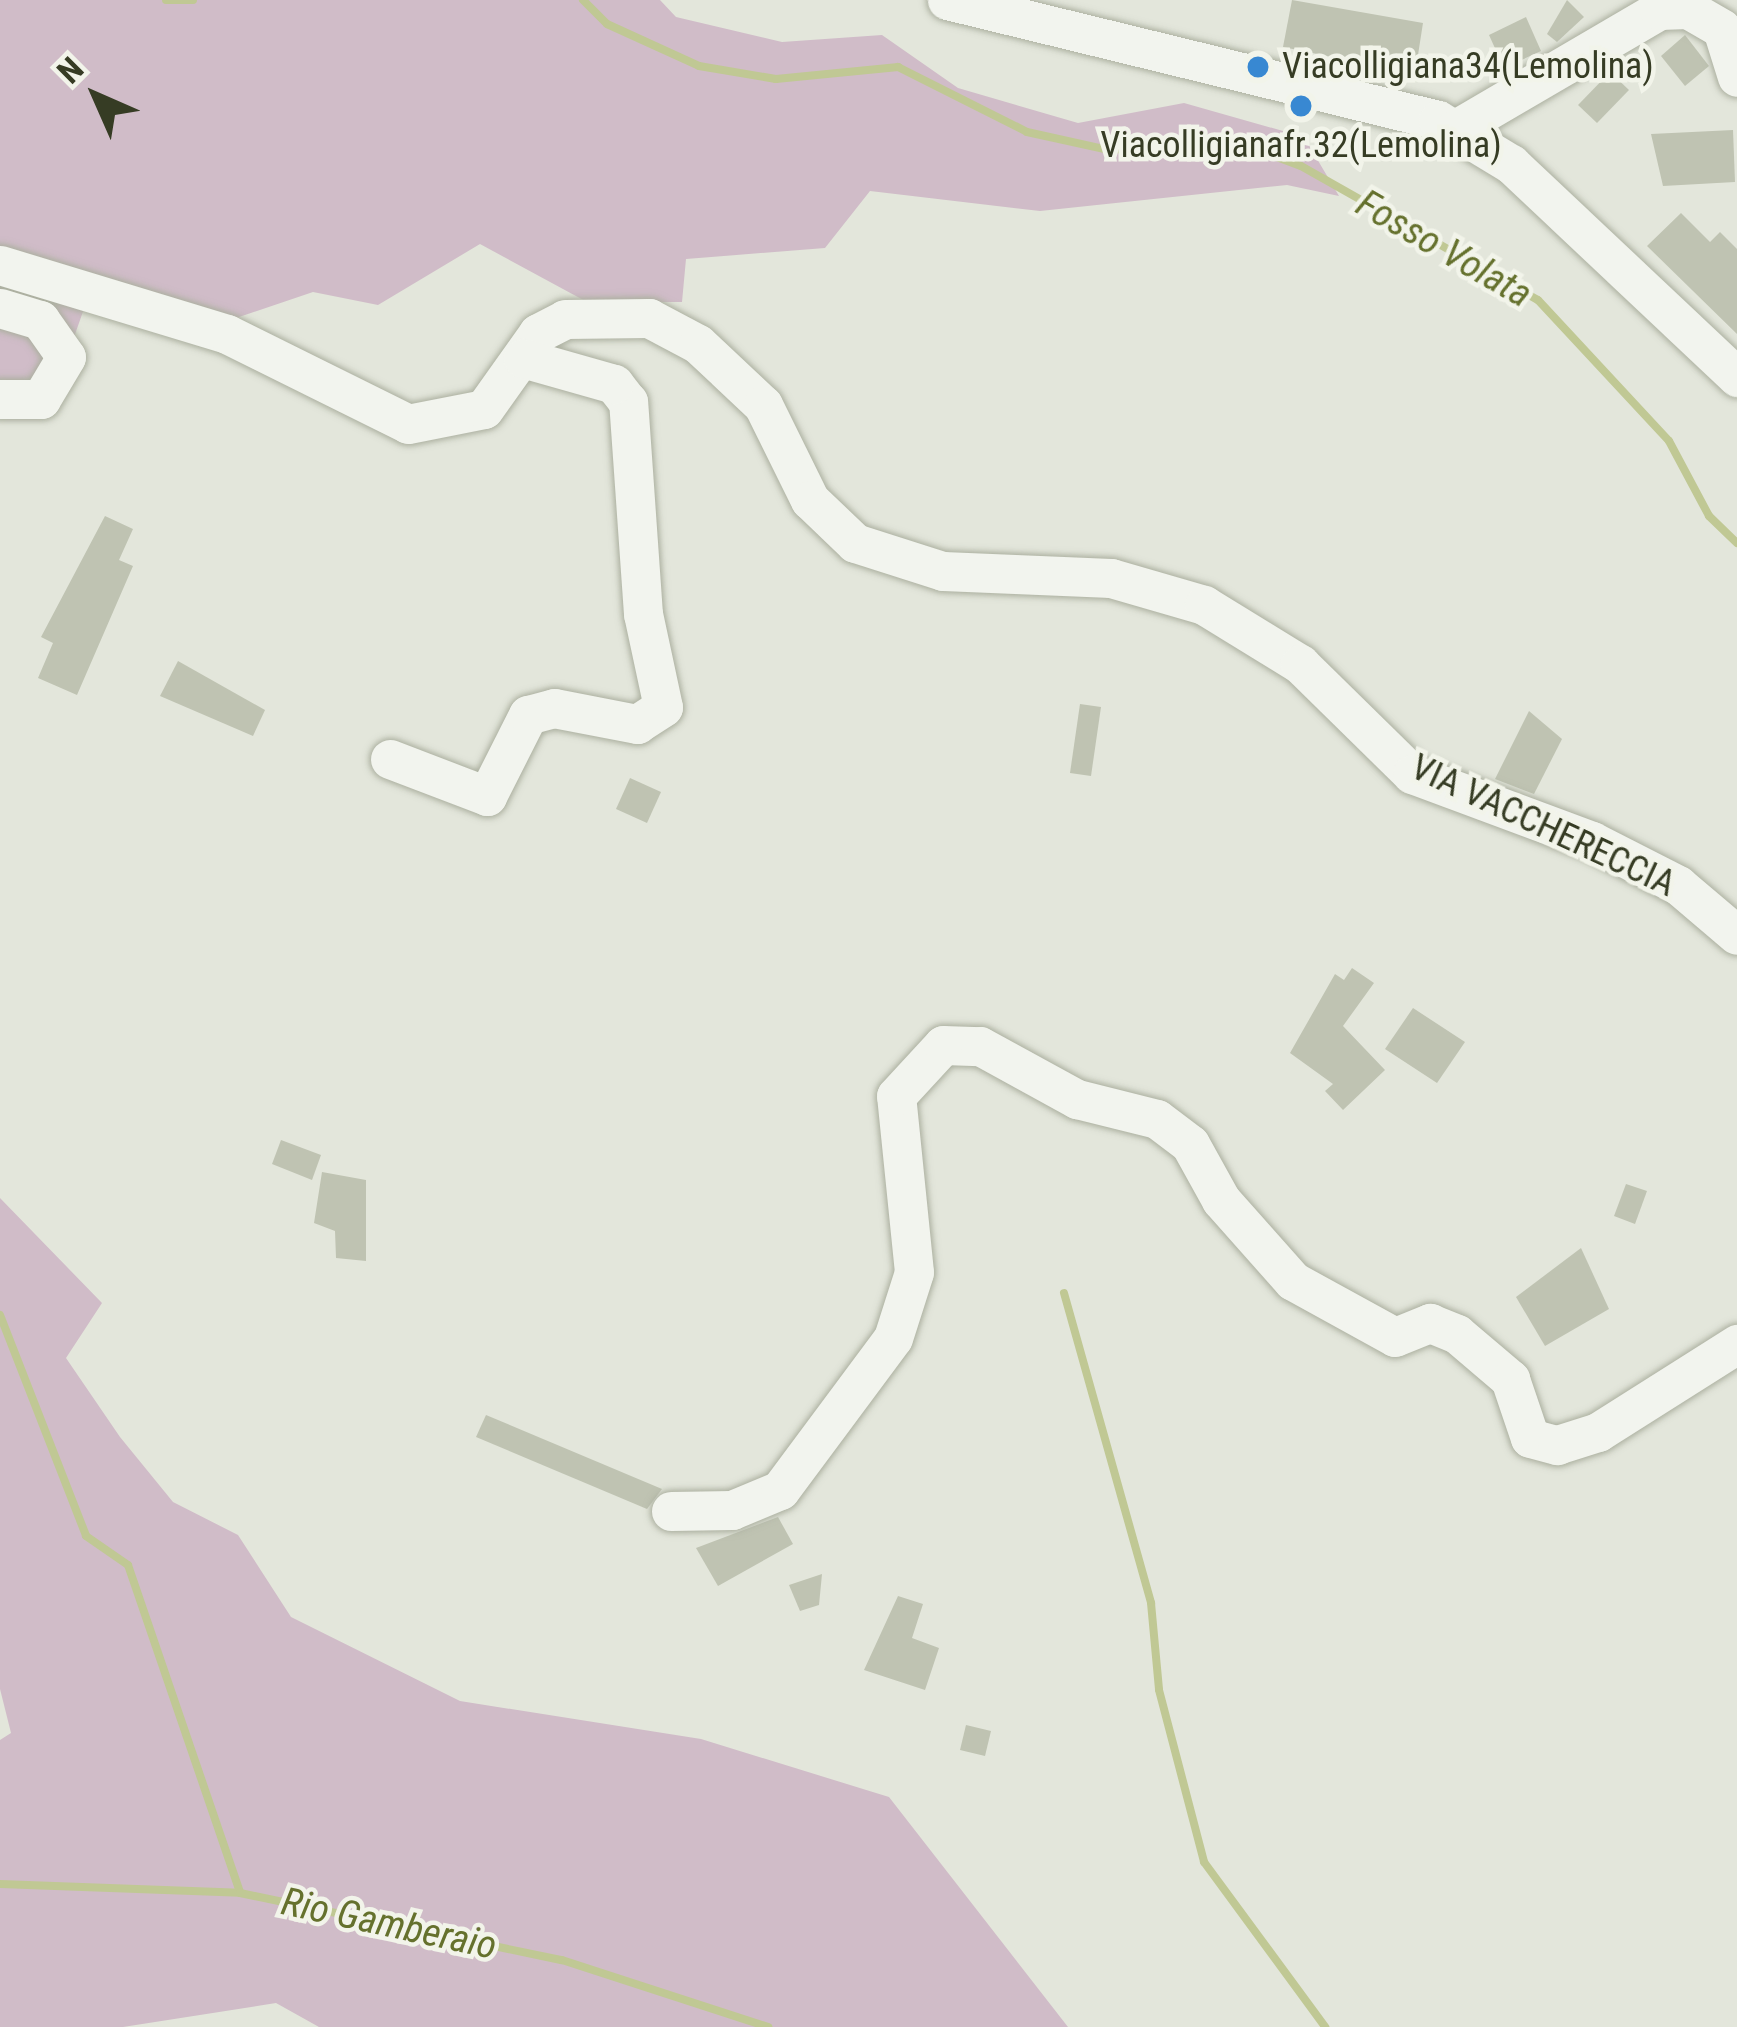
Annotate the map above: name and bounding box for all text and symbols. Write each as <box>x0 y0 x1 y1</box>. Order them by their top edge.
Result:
north arrow <box>36 36 156 156</box>
place label: Viacolligiana34(Lemolina) <box>1282 45 1654 89</box>
text: N <box>49 49 91 91</box>
marker: Viacolligiana34(Lemolina) <box>1245 54 1271 80</box>
marker: Viacolligianafr.32(Lemolina) <box>1288 93 1314 119</box>
place label: Viacolligianafr.32(Lemolina) <box>1100 124 1502 168</box>
water label: Fosso Volata <box>1348 180 1540 318</box>
street label: VIA VACCHERECCIA <box>1404 746 1682 906</box>
water label: Rio Gamberaio <box>277 1878 501 1970</box>

